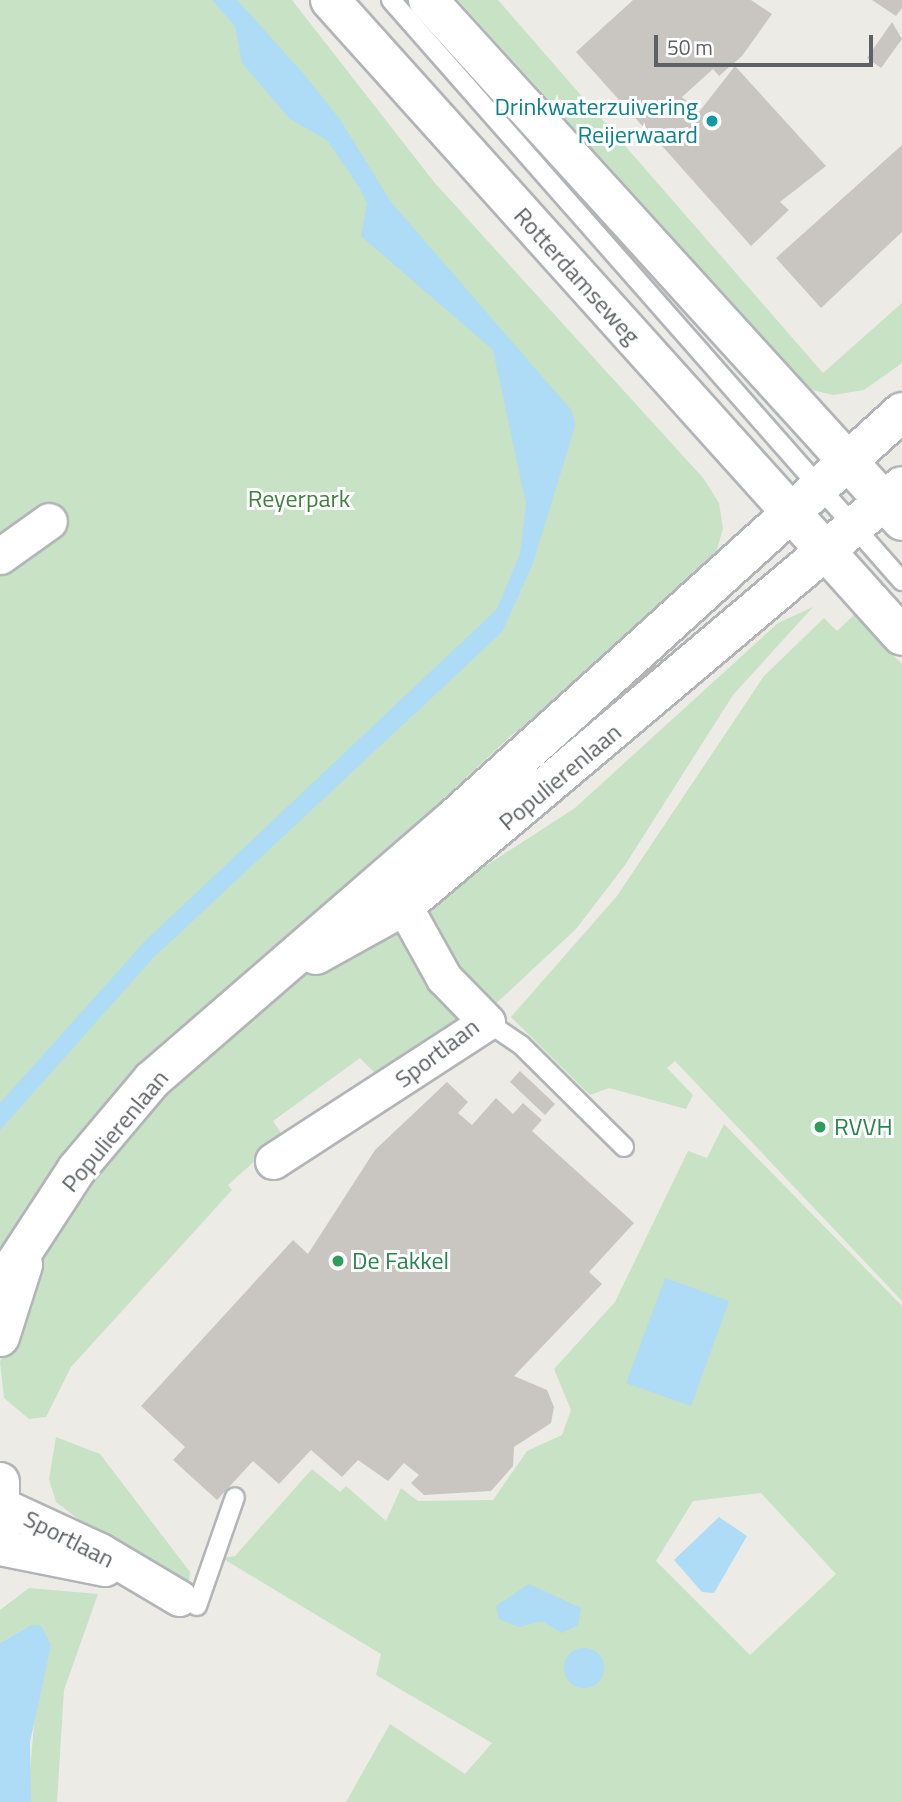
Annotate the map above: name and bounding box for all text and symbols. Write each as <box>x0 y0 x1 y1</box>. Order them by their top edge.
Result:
scale bar <box>657 21 876 65</box>
text: 50 m <box>667 31 713 63</box>
place label: Drinkwaterzuivering Reijerwaard <box>494 93 698 149</box>
marker: Drinkwaterzuivering Reijerwaard <box>704 113 720 129</box>
street label: Rotterdamseweg <box>508 201 646 351</box>
park label: Reyerpark <box>248 485 350 513</box>
street label: Populierenlaan <box>493 718 627 836</box>
street label: Sportlaan <box>389 1012 485 1094</box>
street label: Populierenlaan <box>56 1064 174 1198</box>
place label: RVVH <box>834 1113 893 1141</box>
marker: RVVH <box>812 1119 828 1135</box>
place label: De Fakkel <box>352 1247 449 1275</box>
marker: De Fakkel <box>330 1253 346 1269</box>
street label: Sportlaan <box>19 1504 119 1574</box>

